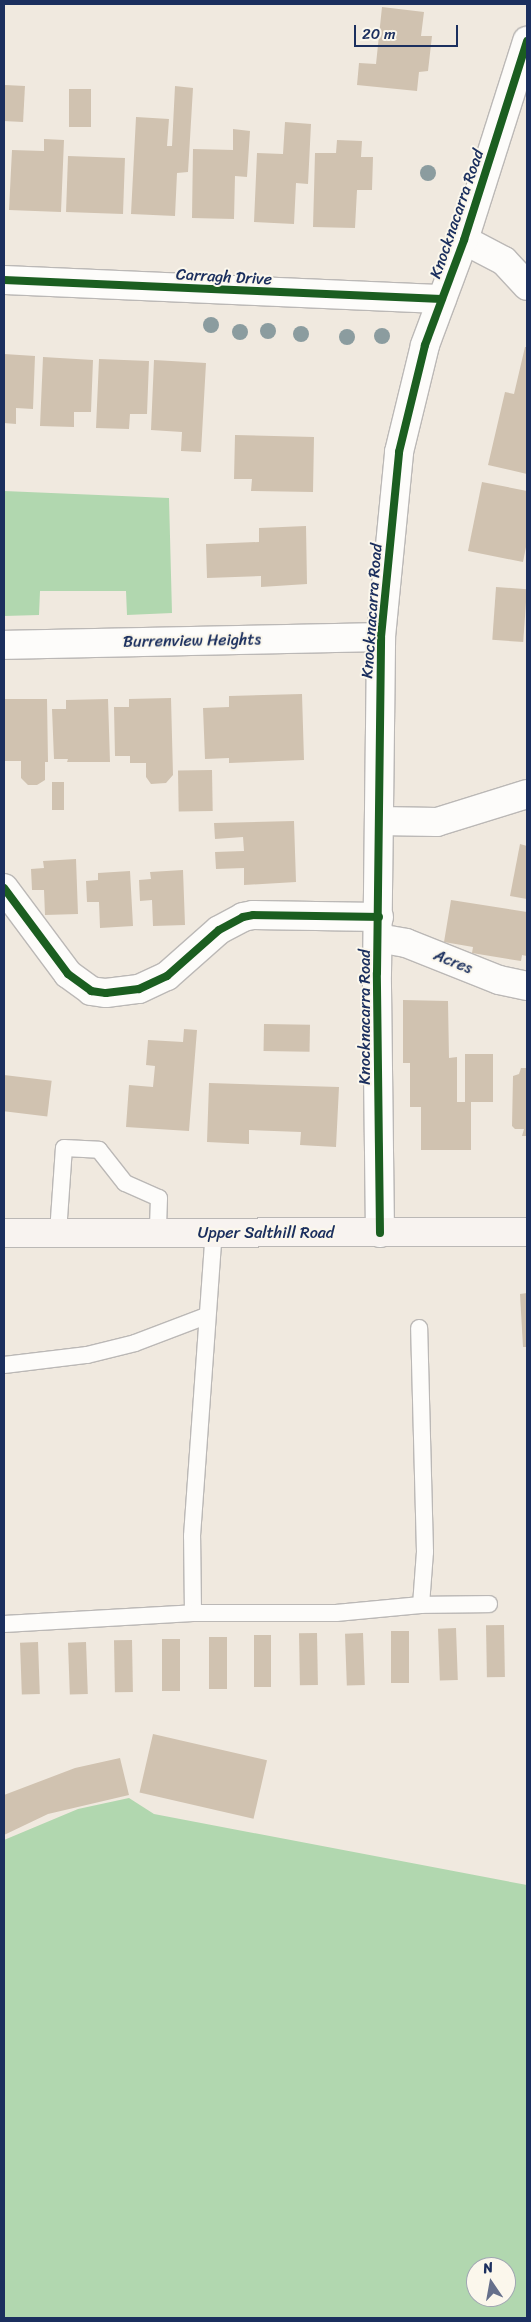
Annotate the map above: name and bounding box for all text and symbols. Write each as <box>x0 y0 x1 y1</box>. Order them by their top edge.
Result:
scale bar <box>356 15 460 47</box>
text: 20 m <box>362 21 396 47</box>
street label: Knocknacarra Road <box>426 147 488 281</box>
street label: Carragh Drive <box>176 265 272 289</box>
street label: Knocknacarra Road <box>358 543 386 679</box>
street label: Burrenview Heights <box>123 630 261 652</box>
street label: Acres <box>431 946 475 978</box>
street label: Knocknacarra Road <box>355 949 375 1085</box>
street label: Upper Salthill Road <box>198 1223 334 1243</box>
text: N <box>481 2255 495 2281</box>
north arrow <box>466 2257 516 2307</box>

